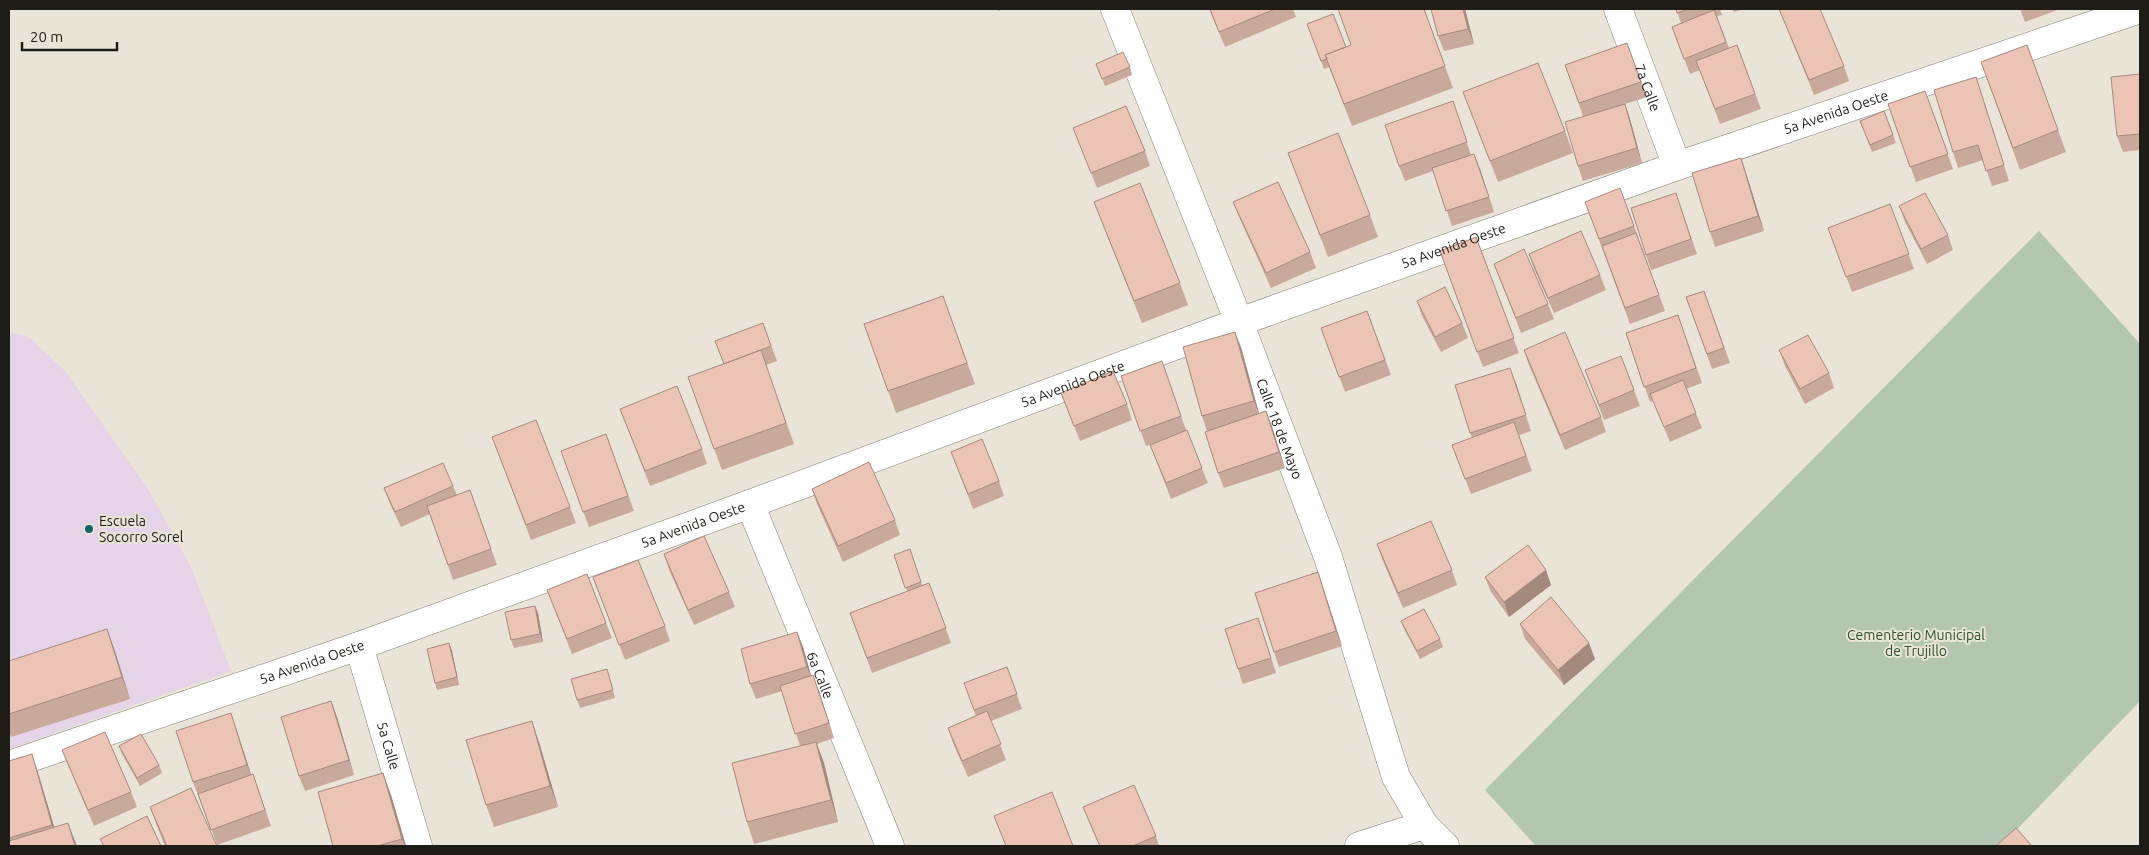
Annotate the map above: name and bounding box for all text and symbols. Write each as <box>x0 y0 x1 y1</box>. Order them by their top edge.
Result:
scale bar <box>22 20 118 52</box>
text: 20 m <box>30 28 63 45</box>
street label: 7a Calle <box>1631 62 1664 113</box>
street label: 5a Avenida Oeste <box>1781 87 1890 137</box>
street label: 5a Avenida Oeste <box>1399 220 1508 272</box>
street label: 5a Avenida Oeste <box>1018 357 1127 411</box>
street label: Calle 18 de Mayo <box>1253 376 1306 482</box>
street label: 5a Avenida Oeste <box>639 498 747 551</box>
place label: Escuela Socorro Sorel <box>99 513 184 545</box>
marker: Escuela Socorro Sorel <box>83 523 95 535</box>
park label: Cementerio Municipal de Trujillo <box>1847 627 1985 659</box>
street label: 5a Avenida Oeste <box>257 637 367 687</box>
street label: 6a Calle <box>803 649 837 701</box>
street label: 5a Calle <box>374 720 403 772</box>

